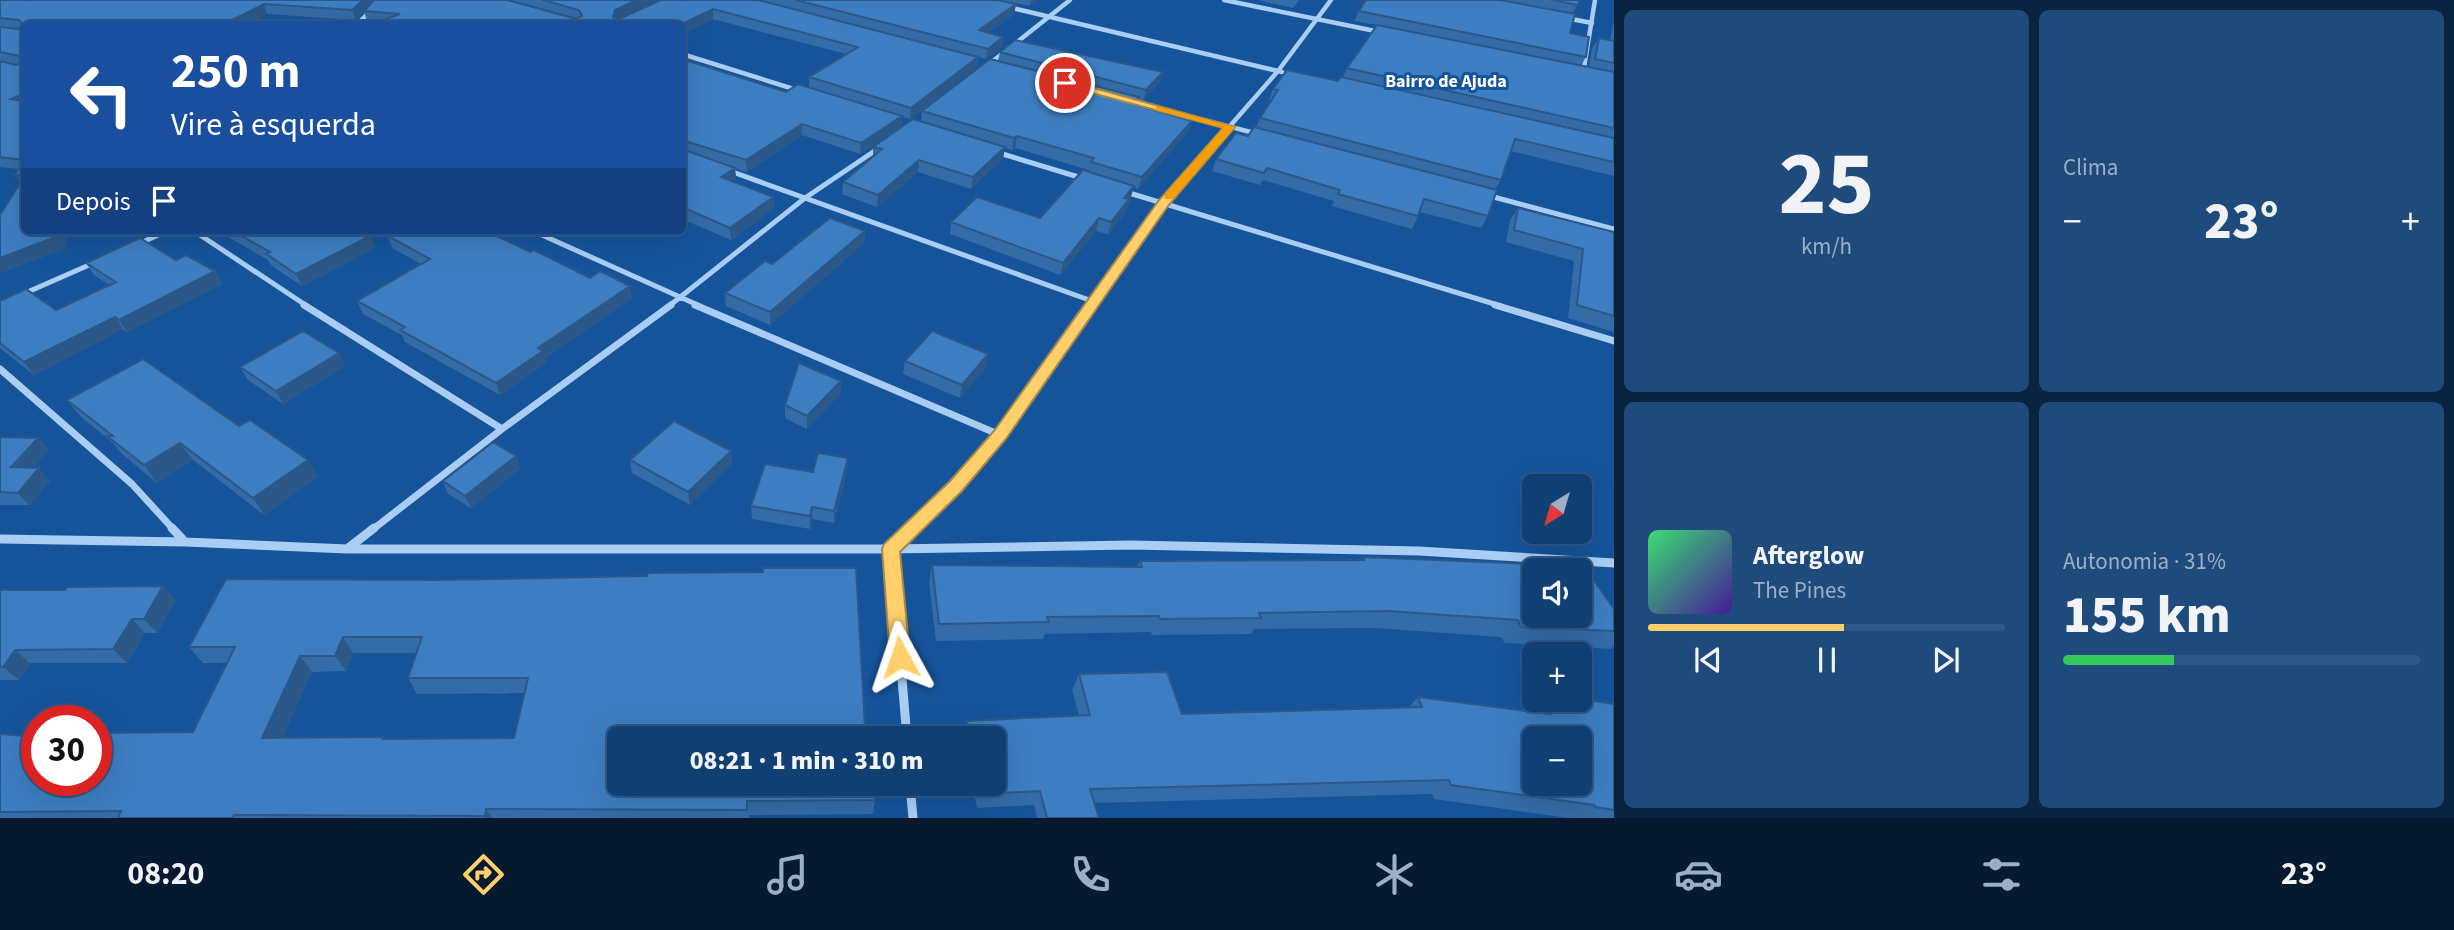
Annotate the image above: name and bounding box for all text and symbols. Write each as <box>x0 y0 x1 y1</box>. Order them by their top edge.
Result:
text: 250 m <box>171 37 300 107</box>
icon: left <box>56 49 147 140</box>
pin <box>1035 53 1095 113</box>
icon: arrive <box>1046 64 1084 102</box>
district label: Bairro de Ajuda <box>1385 69 1507 94</box>
text: Vire à esquerda <box>171 102 376 148</box>
text: 25 <box>1778 120 1875 249</box>
text: Clima <box>2063 151 2118 184</box>
icon: arrive <box>145 182 183 220</box>
text: Depois <box>56 183 131 220</box>
text: 23° <box>2204 185 2279 259</box>
text: − <box>2063 195 2082 249</box>
text: + <box>2401 195 2420 249</box>
text: km/h <box>1801 230 1852 263</box>
north arrow <box>1522 474 1592 544</box>
map controls <box>1522 474 1592 796</box>
text: Afterglow <box>1753 537 1864 574</box>
text: Autonomia · 31% <box>2063 545 2226 578</box>
button: sound <box>1522 558 1592 628</box>
text: The Pines <box>1753 574 1846 607</box>
text: 155 km <box>2063 579 2231 653</box>
position arrow <box>863 620 937 694</box>
icon: previous <box>1689 641 1727 679</box>
icon: pause <box>1808 641 1846 679</box>
icon: next <box>1927 641 1965 679</box>
button: + <box>1522 642 1592 712</box>
speed limit sign: 30 <box>21 705 112 796</box>
button: − <box>1522 726 1592 796</box>
text: 08:21 · 1 min · 310 m <box>690 742 923 779</box>
icon: directions <box>459 850 508 899</box>
icon: music <box>763 850 812 899</box>
icon: phone <box>1066 850 1115 899</box>
icon: climate <box>1370 850 1419 899</box>
icon: car <box>1674 850 1723 899</box>
icon: filters <box>1977 850 2026 899</box>
text: 08:20 <box>127 851 205 897</box>
text: 23° <box>2281 851 2327 897</box>

